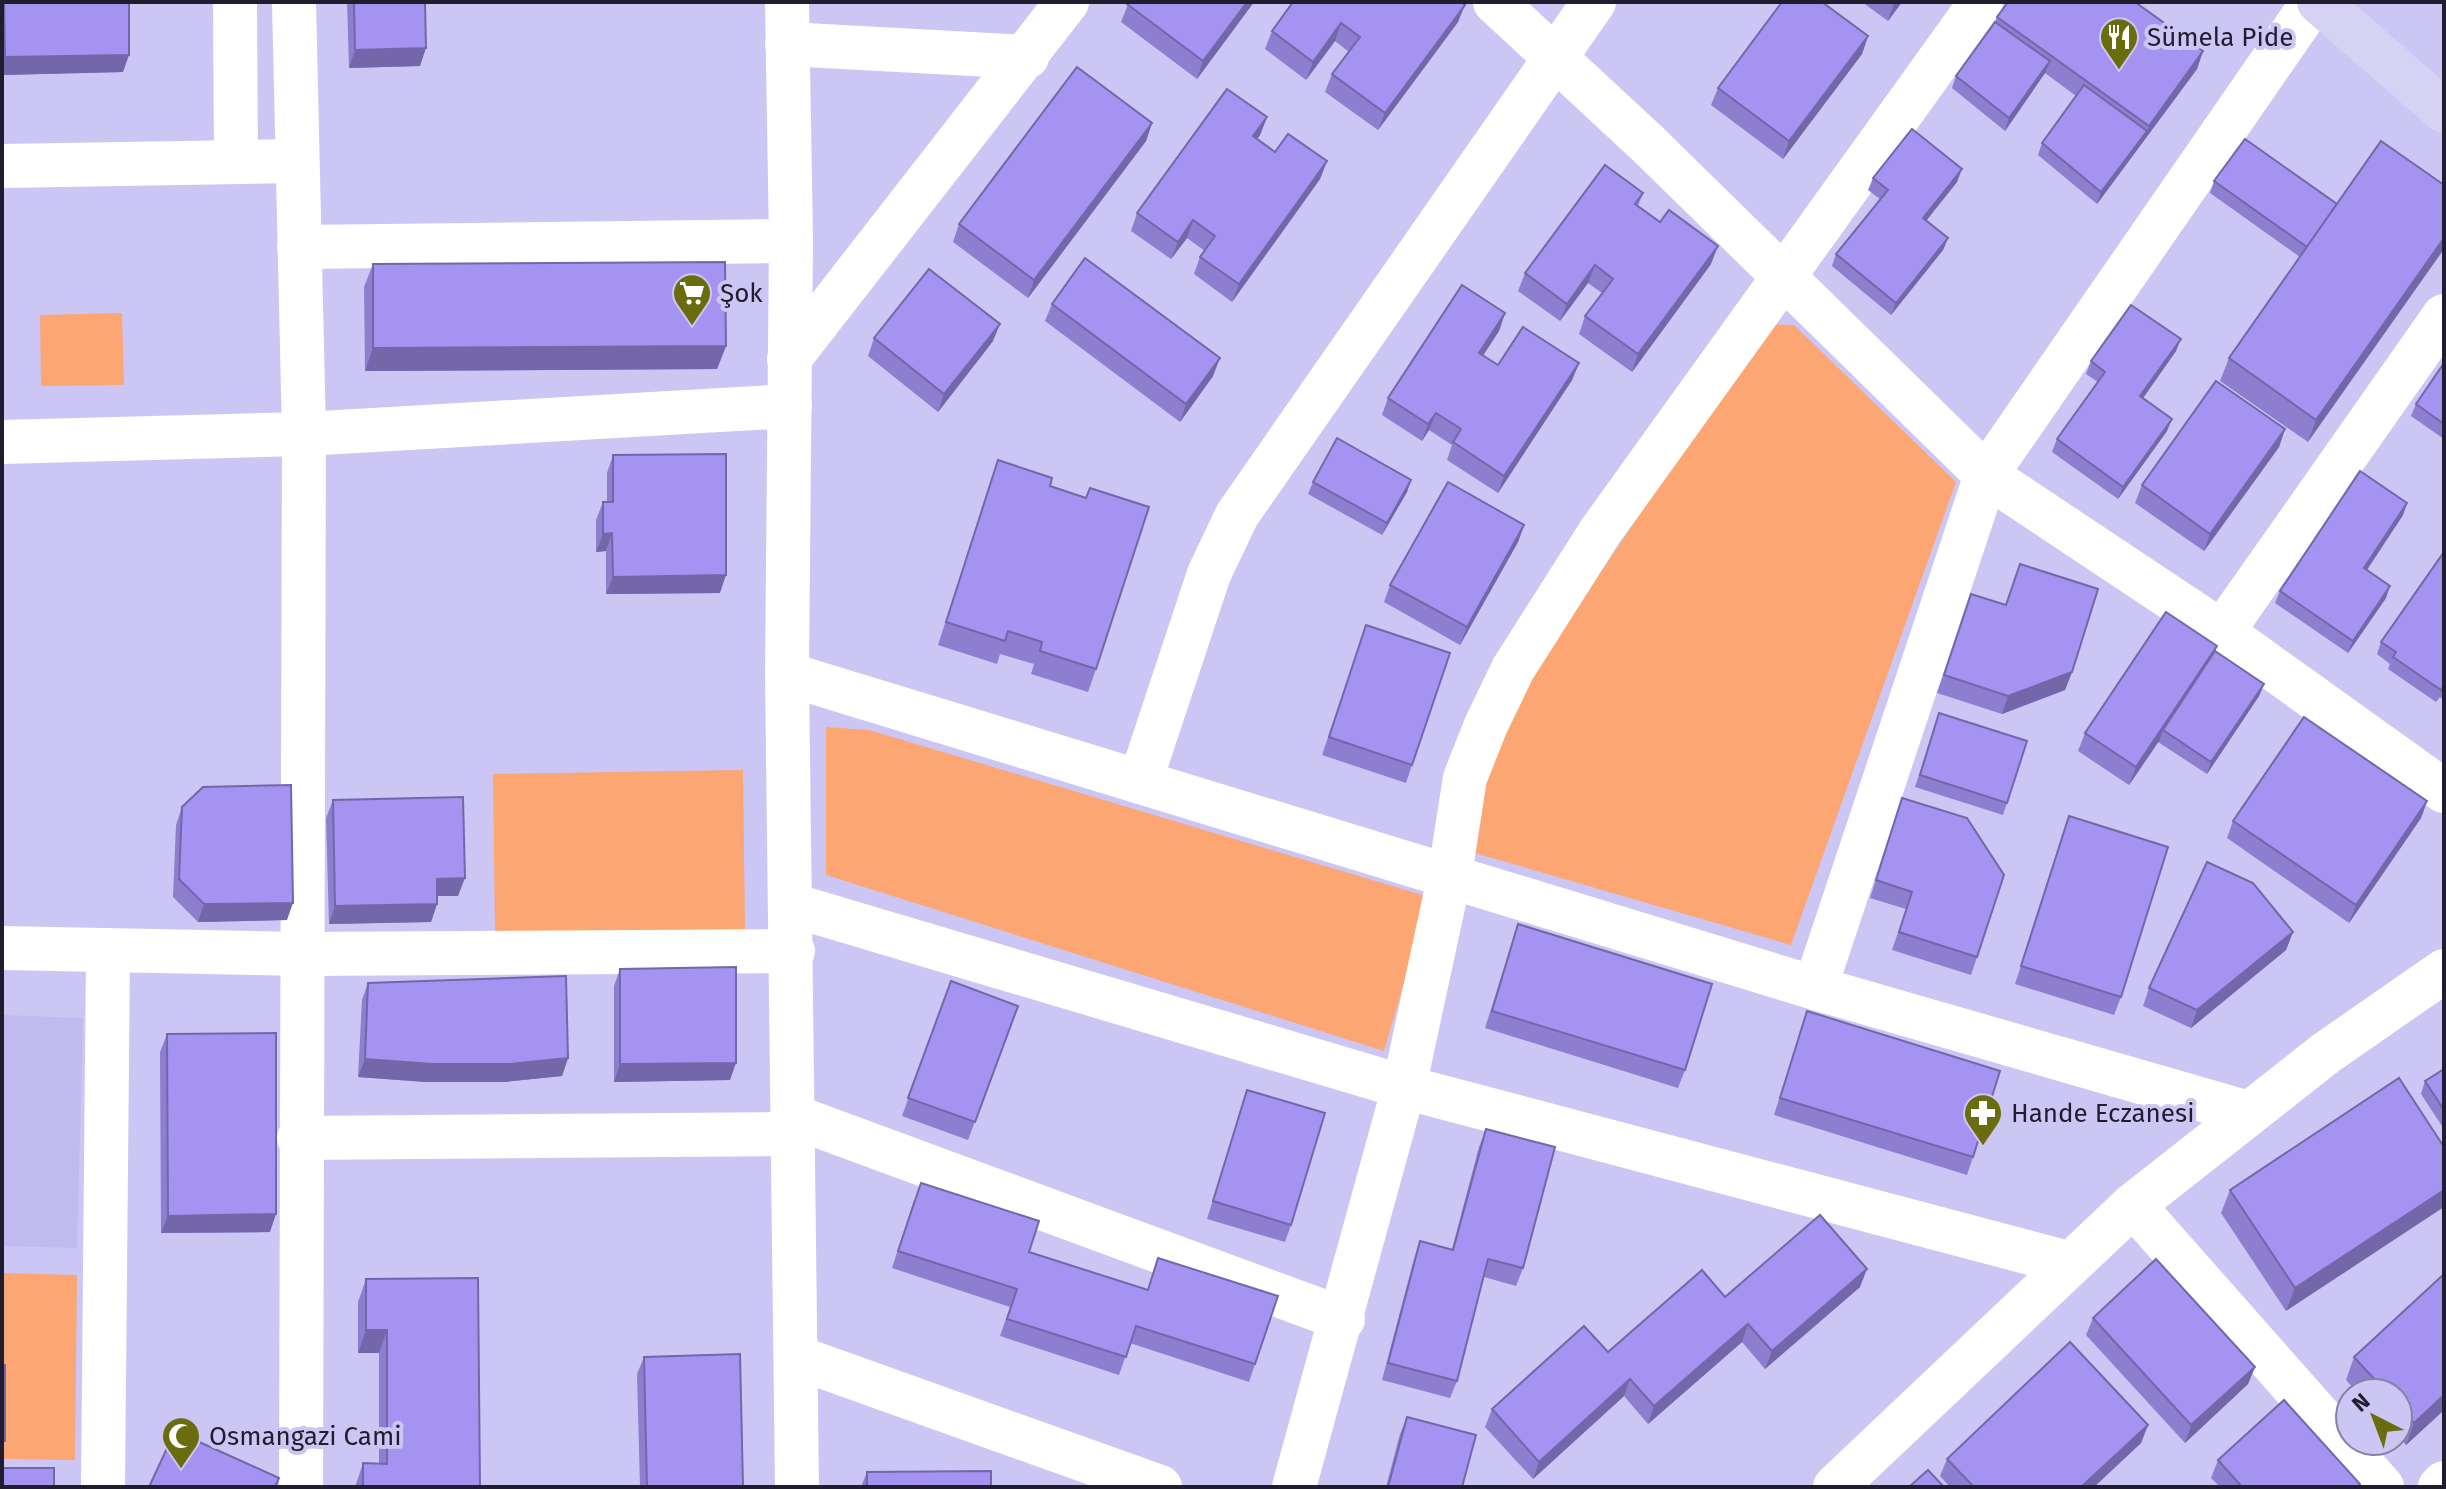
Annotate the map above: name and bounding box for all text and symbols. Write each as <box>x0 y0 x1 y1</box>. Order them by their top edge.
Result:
restaurant icon: Sümela Pide <box>2098 16 2140 71</box>
place label: Sümela Pide <box>2147 22 2293 53</box>
supermarket icon: Şok <box>671 272 713 327</box>
place label: Şok <box>720 278 763 309</box>
pharmacy icon: Hande Eczanesi <box>1962 1092 2004 1147</box>
place label: Hande Eczanesi <box>2011 1098 2194 1129</box>
north arrow <box>2334 1377 2414 1457</box>
text: N <box>2346 1388 2375 1417</box>
mosque icon: Osmangazi Cami <box>160 1415 202 1470</box>
place label: Osmangazi Cami <box>209 1421 402 1452</box>

